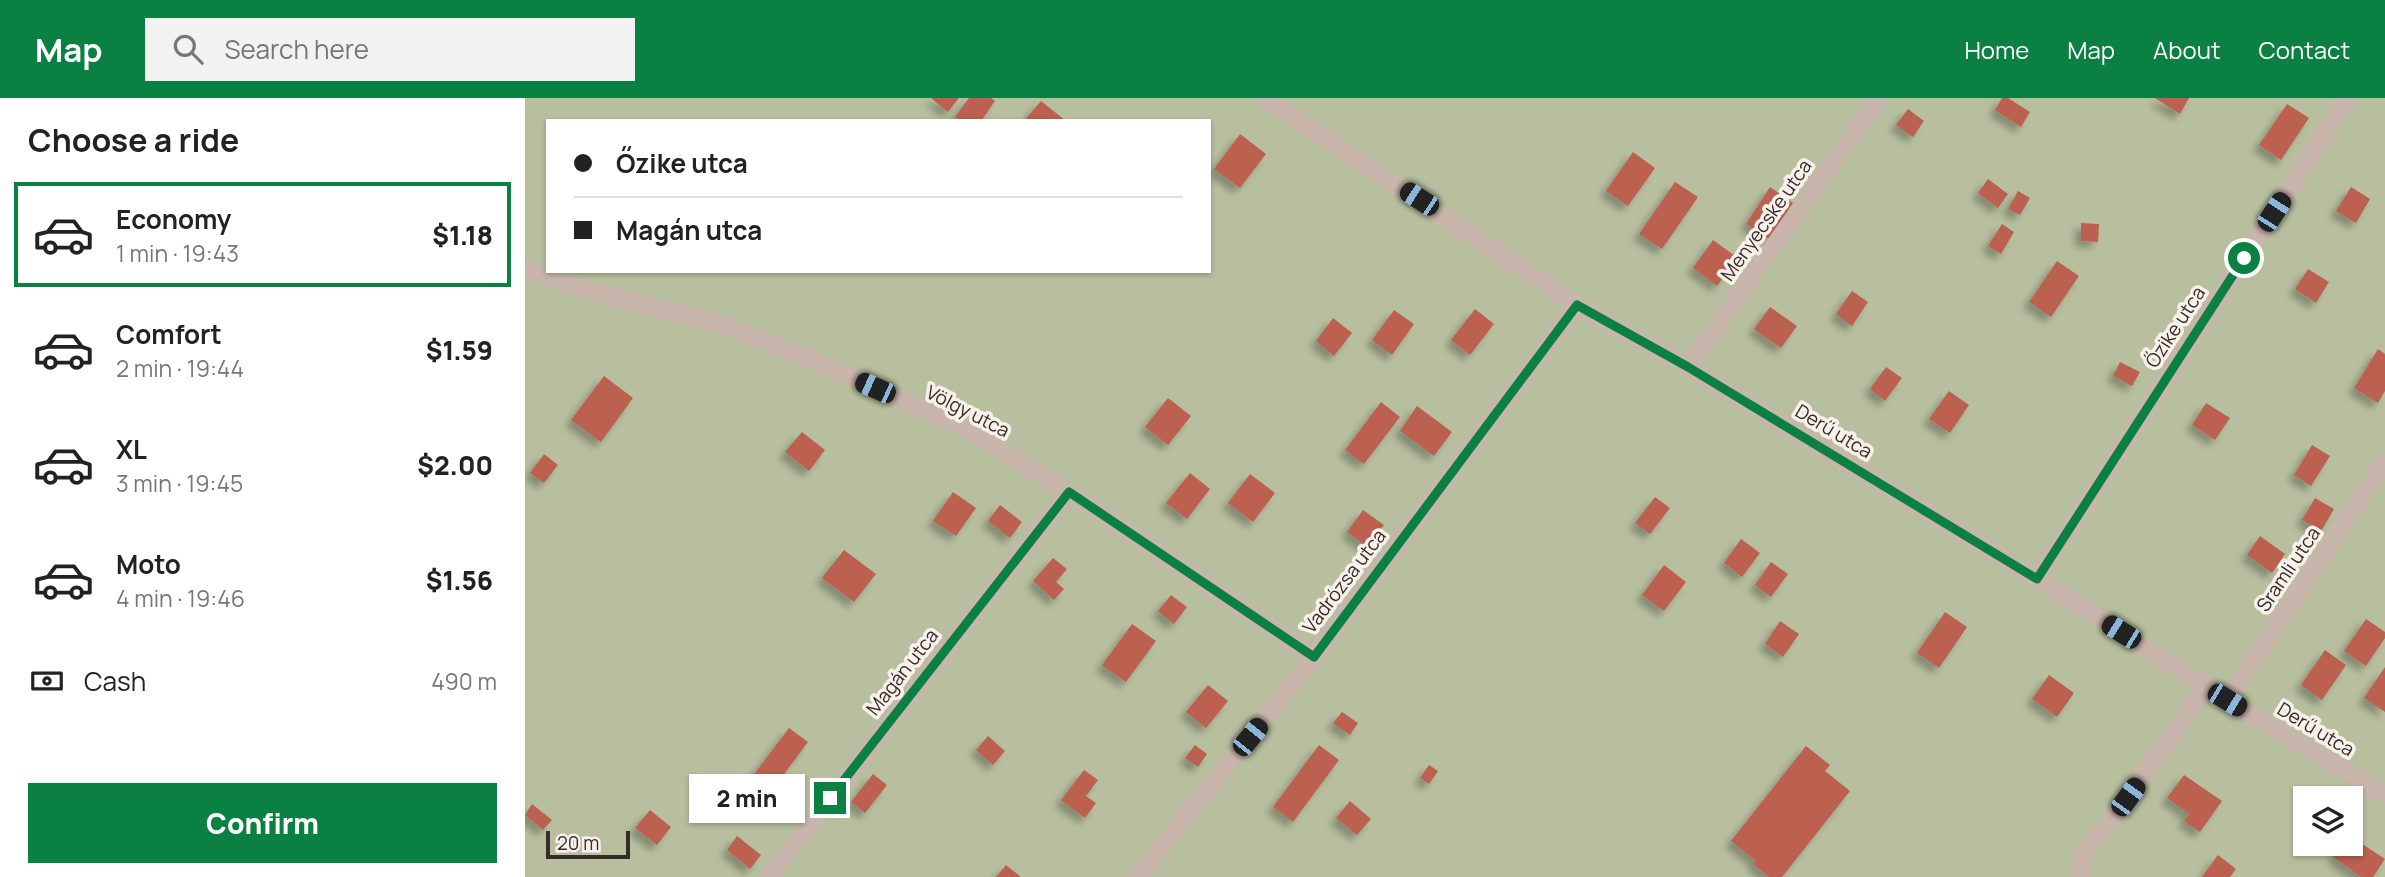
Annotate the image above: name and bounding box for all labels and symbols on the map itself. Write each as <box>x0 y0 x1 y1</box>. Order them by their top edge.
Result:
street label: Menyecske utca <box>1714 154 1818 286</box>
car <box>1396 179 1443 219</box>
car <box>2254 189 2295 235</box>
route start <box>2228 242 2260 274</box>
street label: Őzike utca <box>2139 281 2211 373</box>
car <box>852 370 899 406</box>
street label: Völgy utca <box>922 379 1014 443</box>
street label: Derű utca <box>1791 398 1877 464</box>
street label: Sramli utca <box>2250 522 2326 616</box>
street label: Vadrózsa utca <box>1296 524 1392 638</box>
car <box>2098 612 2145 652</box>
street label: Magán utca <box>860 623 944 721</box>
car <box>2204 680 2251 720</box>
street label: Derű utca <box>2273 696 2359 762</box>
car <box>1229 714 1272 760</box>
callout: 2 min <box>690 774 805 822</box>
car <box>2108 774 2149 820</box>
route end <box>814 782 846 814</box>
scale bar <box>546 828 630 860</box>

